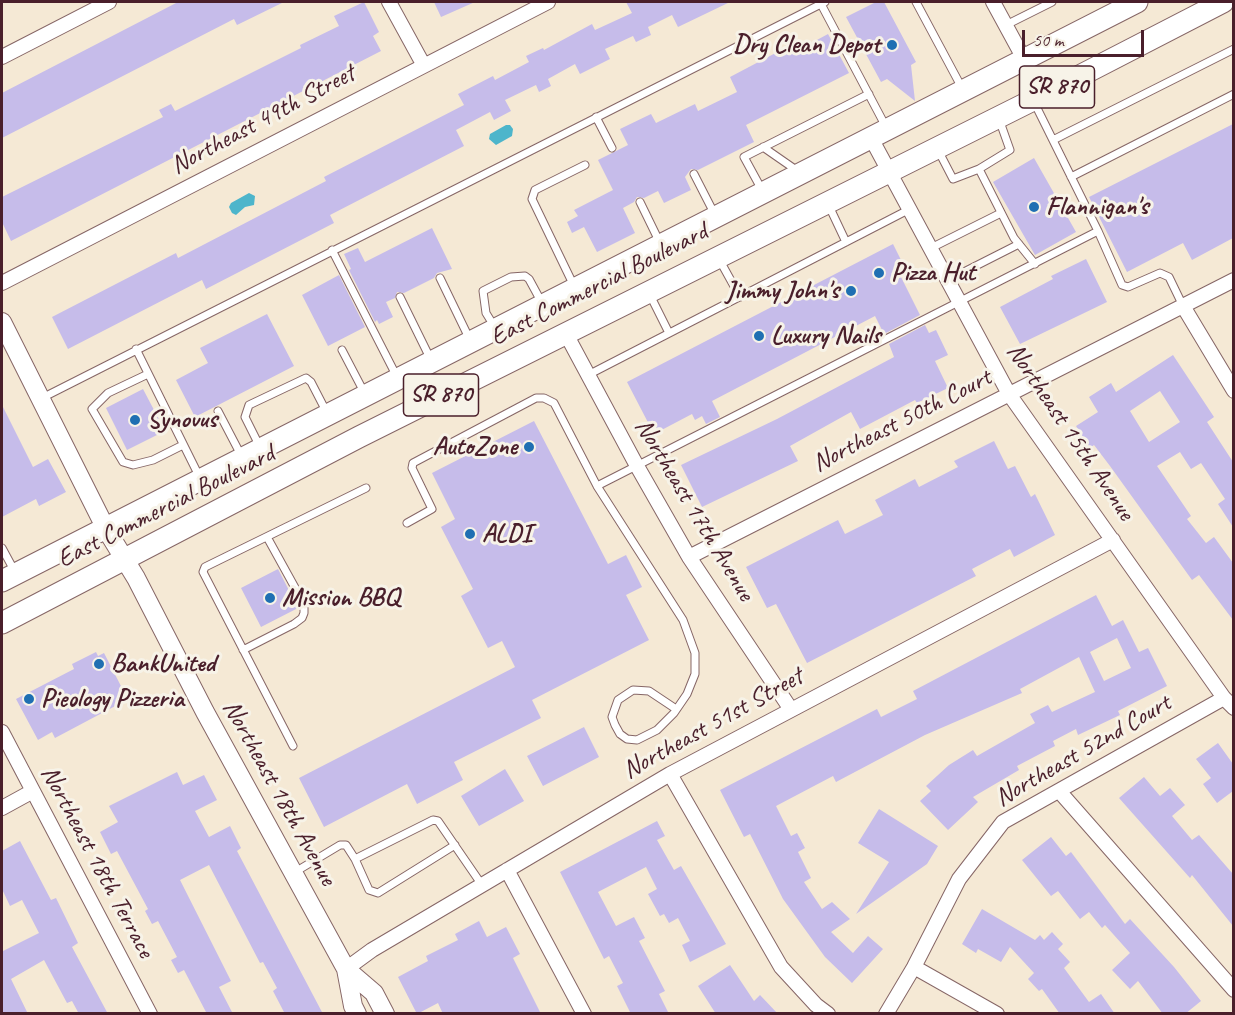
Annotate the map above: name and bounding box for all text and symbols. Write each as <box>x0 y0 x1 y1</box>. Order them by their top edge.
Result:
scale bar <box>1025 18 1146 56</box>
place label: Dry Clean Depot <box>733 29 880 61</box>
text: 50 m <box>1033 29 1064 51</box>
marker: Dry Clean Depot <box>885 38 899 52</box>
street label: Northeast 49th Street <box>166 58 360 182</box>
road number: SR 870 <box>1020 66 1094 108</box>
place label: Flannigan's <box>1046 191 1148 223</box>
marker: Flannigan's <box>1027 200 1041 214</box>
street label: East Commercial Boulevard <box>485 217 713 353</box>
place label: Pizza Hut <box>891 257 975 289</box>
marker: Pizza Hut <box>872 266 886 280</box>
place label: Jimmy John's <box>726 275 839 307</box>
marker: Jimmy John's <box>844 284 858 298</box>
place label: Luxury Nails <box>771 320 880 352</box>
marker: Luxury Nails <box>752 329 766 343</box>
street label: Northeast 15th Avenue <box>999 337 1141 527</box>
street label: Northeast 50th Court <box>807 362 997 480</box>
road number: SR 870 <box>404 374 478 416</box>
place label: Synovus <box>147 404 217 436</box>
marker: Synovus <box>128 413 142 427</box>
street label: Northeast 17th Avenue <box>627 413 761 607</box>
place label: AutoZone <box>433 431 517 463</box>
street label: East Commercial Boulevard <box>52 439 280 575</box>
marker: AutoZone <box>522 440 536 454</box>
place label: ALDI <box>482 518 532 550</box>
marker: ALDI <box>463 527 477 541</box>
place label: Mission BBQ <box>282 582 398 614</box>
marker: Mission BBQ <box>263 591 277 605</box>
place label: BankUnited <box>111 648 215 680</box>
marker: BankUnited <box>92 657 106 671</box>
street label: Northeast 51st Street <box>617 662 809 786</box>
place label: Pieology Pizzeria <box>41 683 184 715</box>
street label: Northeast 52nd Court <box>989 688 1177 814</box>
marker: Pieology Pizzeria <box>22 692 36 706</box>
street label: Northeast 18th Avenue <box>215 695 343 891</box>
street label: Northeast 18th Terrace <box>33 761 161 963</box>

